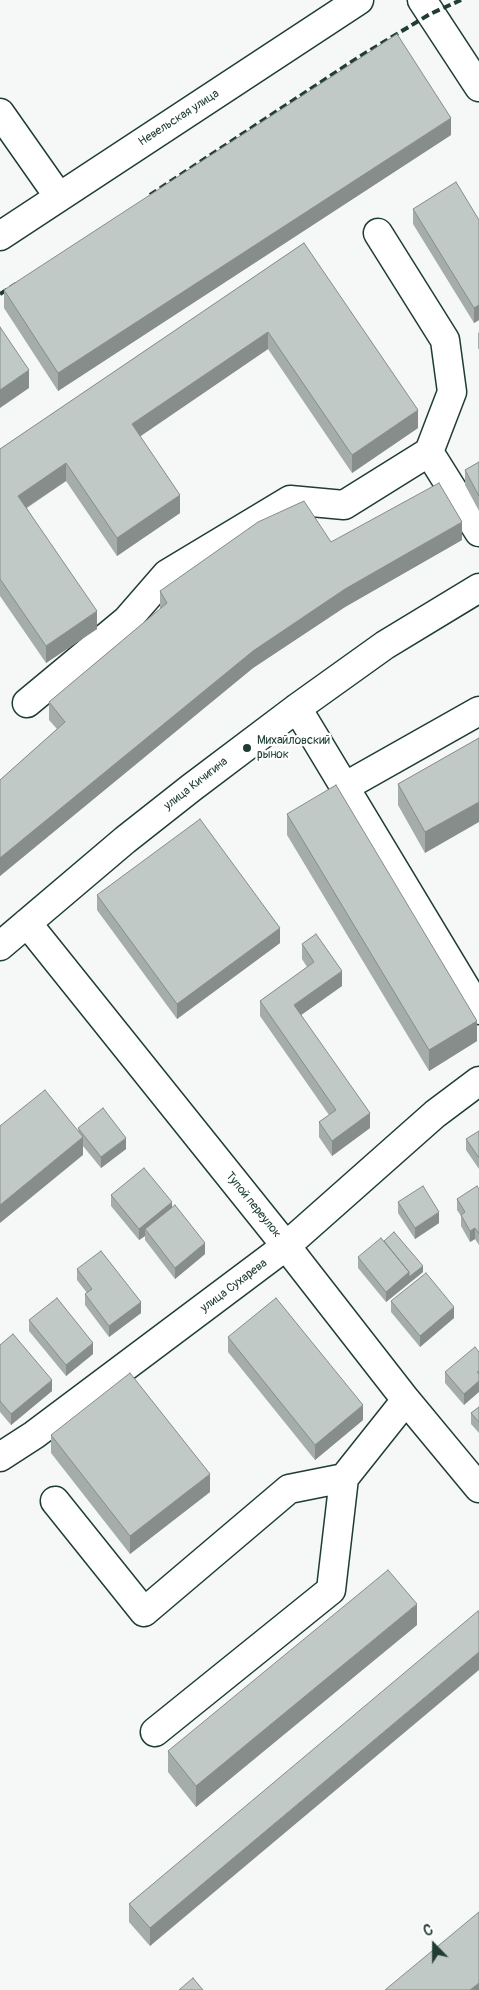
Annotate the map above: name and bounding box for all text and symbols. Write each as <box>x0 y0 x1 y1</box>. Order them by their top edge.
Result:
street label: Невельская улица <box>136 87 222 149</box>
place label: Михайловский рынок <box>257 734 330 762</box>
marker: Михайловский рынок <box>241 742 253 754</box>
street label: улица Кичигина <box>161 755 231 813</box>
street label: Тупой переулок <box>222 1169 284 1241</box>
street label: улица Сухарева <box>198 1256 270 1316</box>
north arrow <box>409 1920 459 1970</box>
text: С <box>421 1921 435 1940</box>

